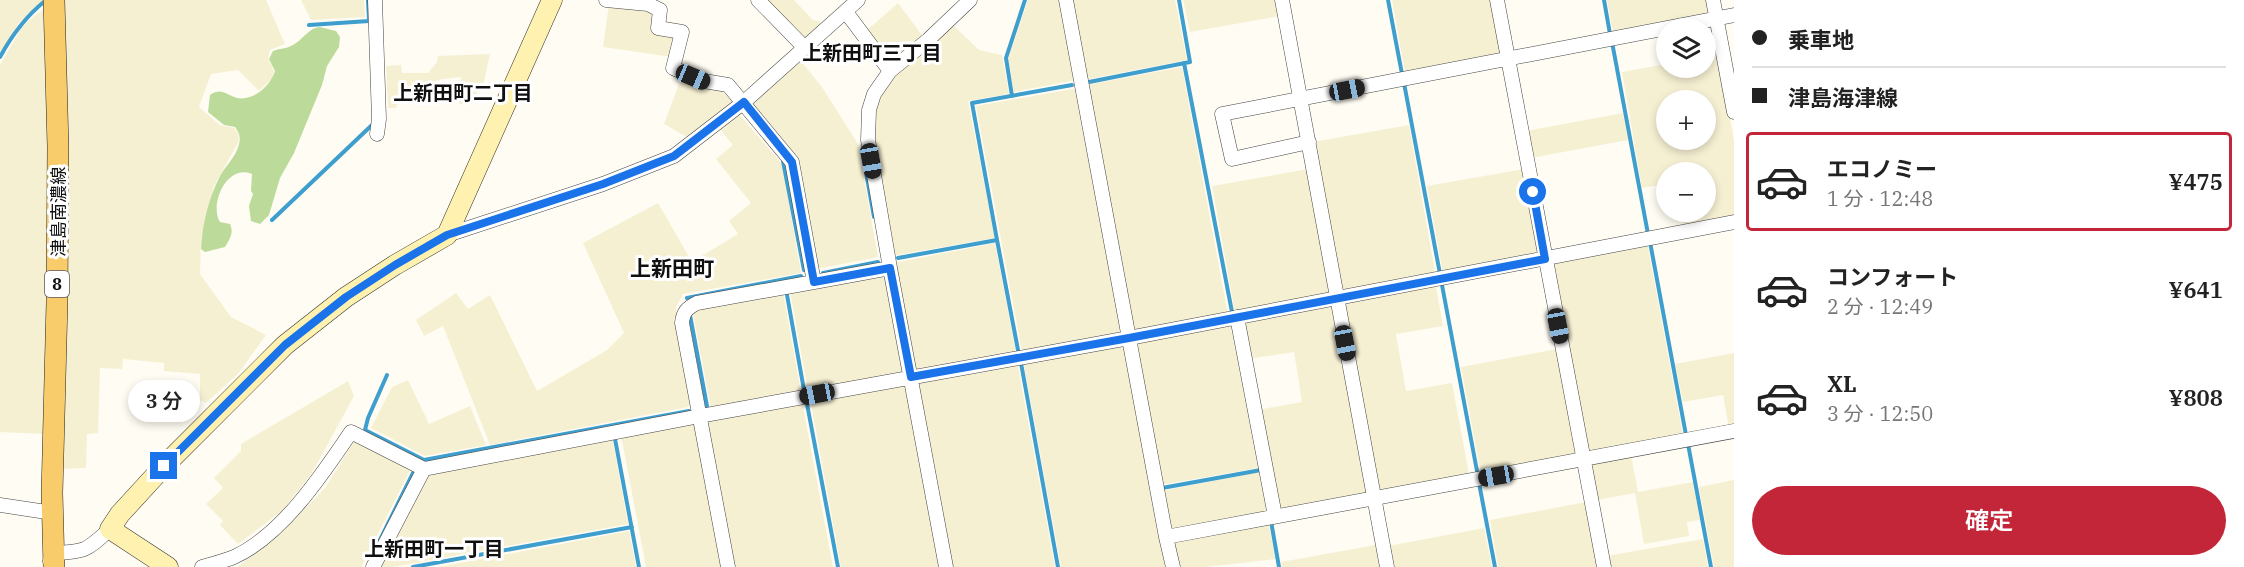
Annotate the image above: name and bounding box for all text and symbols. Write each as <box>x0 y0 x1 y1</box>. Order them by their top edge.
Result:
map controls <box>1656 18 1716 222</box>
button: layers <box>1656 18 1716 78</box>
text: 乗車地 <box>1788 25 1854 54</box>
district label: 上新田町三丁目 <box>802 39 942 66</box>
car <box>673 62 713 92</box>
car <box>1328 78 1366 102</box>
district label: 上新田町二丁目 <box>393 79 533 106</box>
text: 津島海津線 <box>1788 83 1898 112</box>
button: + <box>1656 90 1716 150</box>
car <box>859 142 883 180</box>
text: エコノミー <box>1827 154 1937 183</box>
icon: car <box>1755 155 1809 209</box>
button: − <box>1656 162 1716 222</box>
street label: 津島南濃線 <box>47 167 70 257</box>
text: ¥475 <box>2169 167 2223 196</box>
route start <box>1519 178 1546 205</box>
text: 1 分 · 12:48 <box>1827 185 1933 212</box>
district label: 上新田町 <box>630 254 714 282</box>
text: コンフォート <box>1827 262 1958 291</box>
icon: car <box>1755 263 1809 317</box>
road number: 8 <box>45 271 69 297</box>
text: ¥641 <box>2169 275 2223 304</box>
text: 2 分 · 12:49 <box>1827 293 1933 320</box>
car <box>1546 307 1570 345</box>
car <box>1333 324 1357 362</box>
text: XL <box>1827 369 1857 398</box>
icon: car <box>1755 371 1809 425</box>
callout: 3 分 <box>128 379 200 421</box>
car <box>798 382 836 406</box>
text: ¥808 <box>2169 383 2223 412</box>
text: 3 分 <box>146 387 182 414</box>
text: 3 分 · 12:50 <box>1827 400 1933 427</box>
route end <box>150 452 177 479</box>
car <box>1477 464 1515 488</box>
button: 確定 <box>1752 486 2226 555</box>
district label: 上新田町一丁目 <box>364 535 504 562</box>

